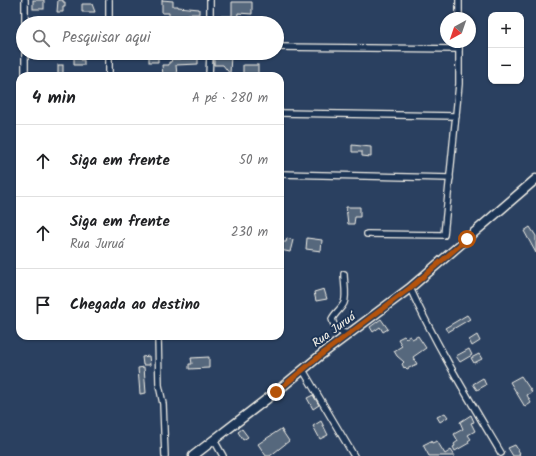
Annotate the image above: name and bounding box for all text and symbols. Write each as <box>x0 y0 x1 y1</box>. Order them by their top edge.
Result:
north arrow <box>440 12 476 48</box>
map controls <box>488 12 524 84</box>
button: + <box>488 12 524 48</box>
search box <box>16 16 284 60</box>
text: Pesquisar aqui <box>62 26 151 50</box>
icon: search <box>30 27 52 49</box>
button: − <box>488 48 524 84</box>
text: 4 min <box>32 85 76 112</box>
text: A pé · 280 m <box>192 88 268 109</box>
text: Siga em frente <box>70 149 170 173</box>
icon: ahead <box>32 150 54 172</box>
text: 50 m <box>239 150 268 171</box>
text: Siga em frente <box>70 210 170 234</box>
icon: ahead <box>32 222 54 244</box>
text: 230 m <box>231 222 268 243</box>
route start <box>458 230 476 248</box>
text: Rua Juruá <box>70 234 124 255</box>
text: Chegada ao destino <box>70 293 200 317</box>
icon: arrive <box>32 294 54 316</box>
street label: Rua Juruá <box>308 307 361 352</box>
route end <box>267 383 285 401</box>

